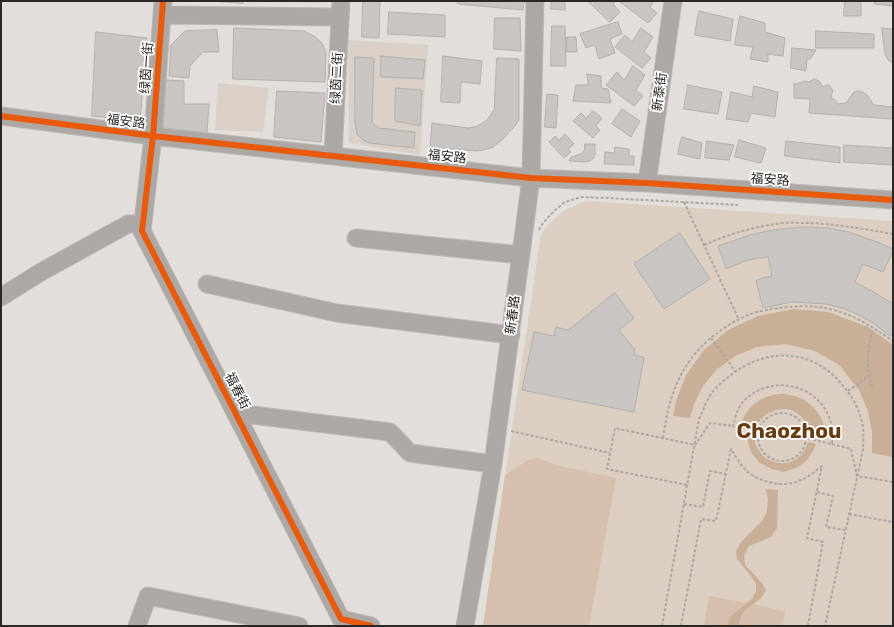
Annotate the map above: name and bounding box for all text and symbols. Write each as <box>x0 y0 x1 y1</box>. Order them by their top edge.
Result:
street label: 绿茵一街 <box>137 42 157 94</box>
street label: 绿茵二街 <box>328 52 346 104</box>
street label: 新泰街 <box>650 72 670 112</box>
street label: 福安路 <box>106 112 146 132</box>
street label: 福安路 <box>427 147 467 167</box>
street label: 福安路 <box>750 171 790 189</box>
street label: 新春路 <box>503 295 523 335</box>
street label: 福春街 <box>221 370 253 412</box>
district label: Chaozhou <box>736 419 842 445</box>

